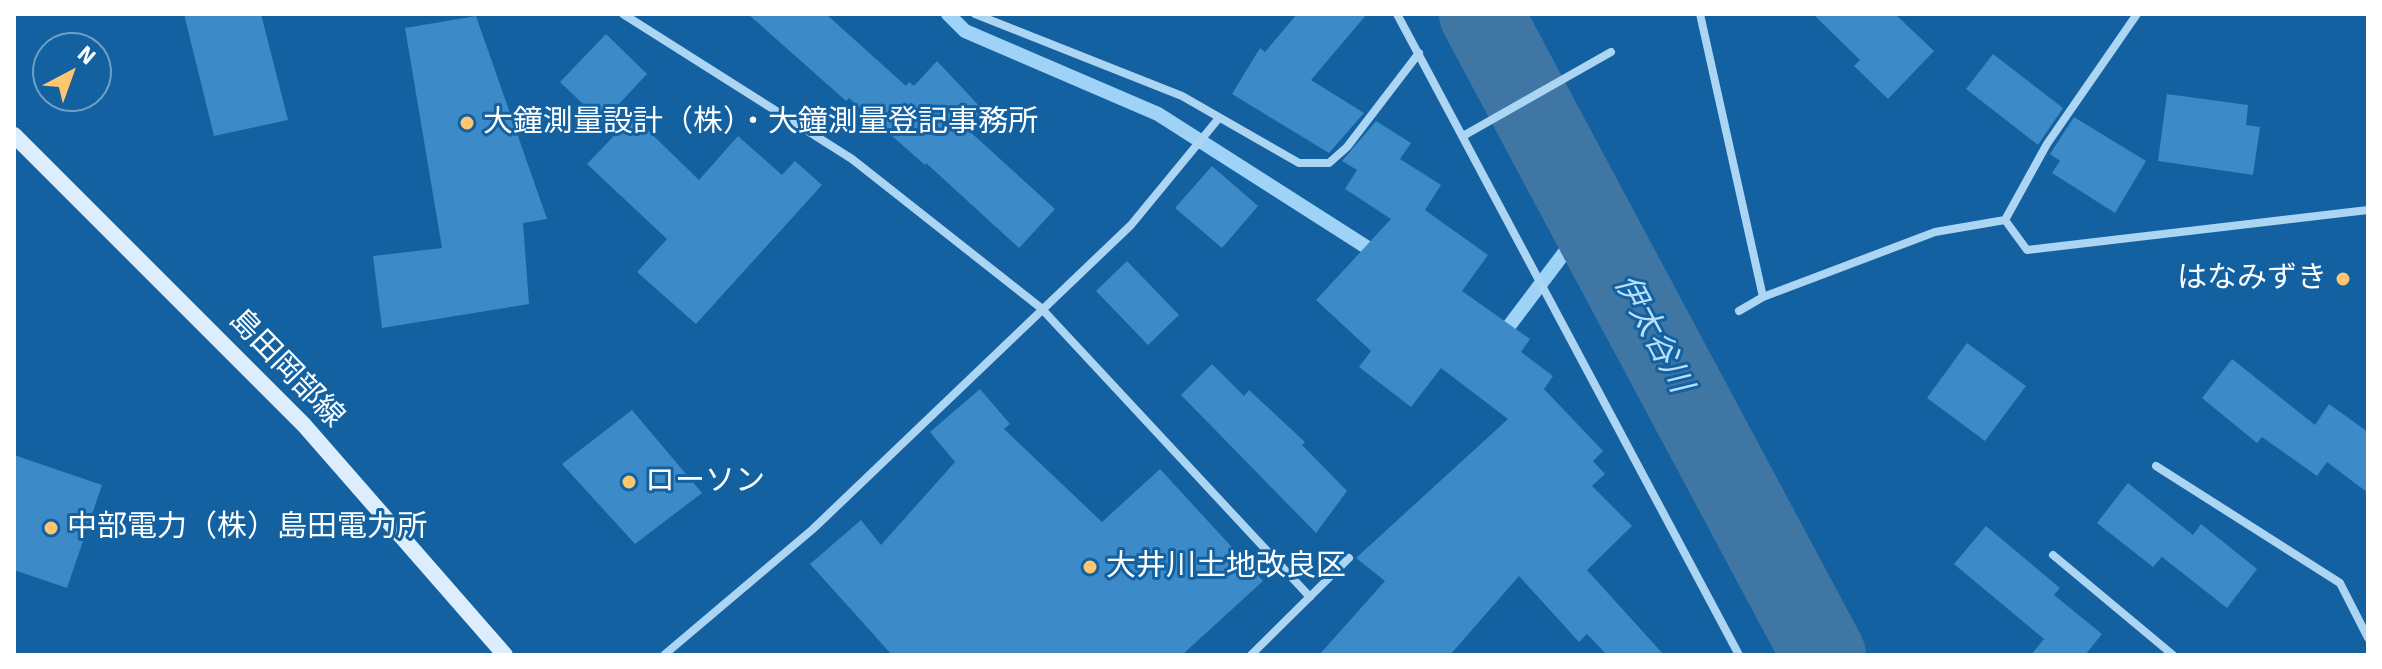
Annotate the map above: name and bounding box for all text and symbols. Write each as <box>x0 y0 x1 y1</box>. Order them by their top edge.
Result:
north arrow <box>32 32 112 112</box>
text: N <box>72 40 101 70</box>
place label: 大鐘測量設計（株）・大鐘測量登記事務所 <box>483 105 1038 141</box>
marker: 大鐘測量設計（株）・大鐘測量登記事務所 <box>458 114 476 132</box>
place label: はなみずき <box>2177 261 2327 297</box>
water label: 伊太谷川 <box>1605 268 1699 400</box>
marker: はなみずき <box>2334 270 2352 288</box>
street label: 島田岡部線 <box>221 303 351 435</box>
place label: ローソン <box>645 464 765 500</box>
marker: ローソン <box>620 473 638 491</box>
place label: 中部電力（株）島田電力所 <box>67 510 427 546</box>
marker: 中部電力（株）島田電力所 <box>42 519 60 537</box>
place label: 大井川土地改良区 <box>1106 549 1346 585</box>
marker: 大井川土地改良区 <box>1081 558 1099 576</box>

